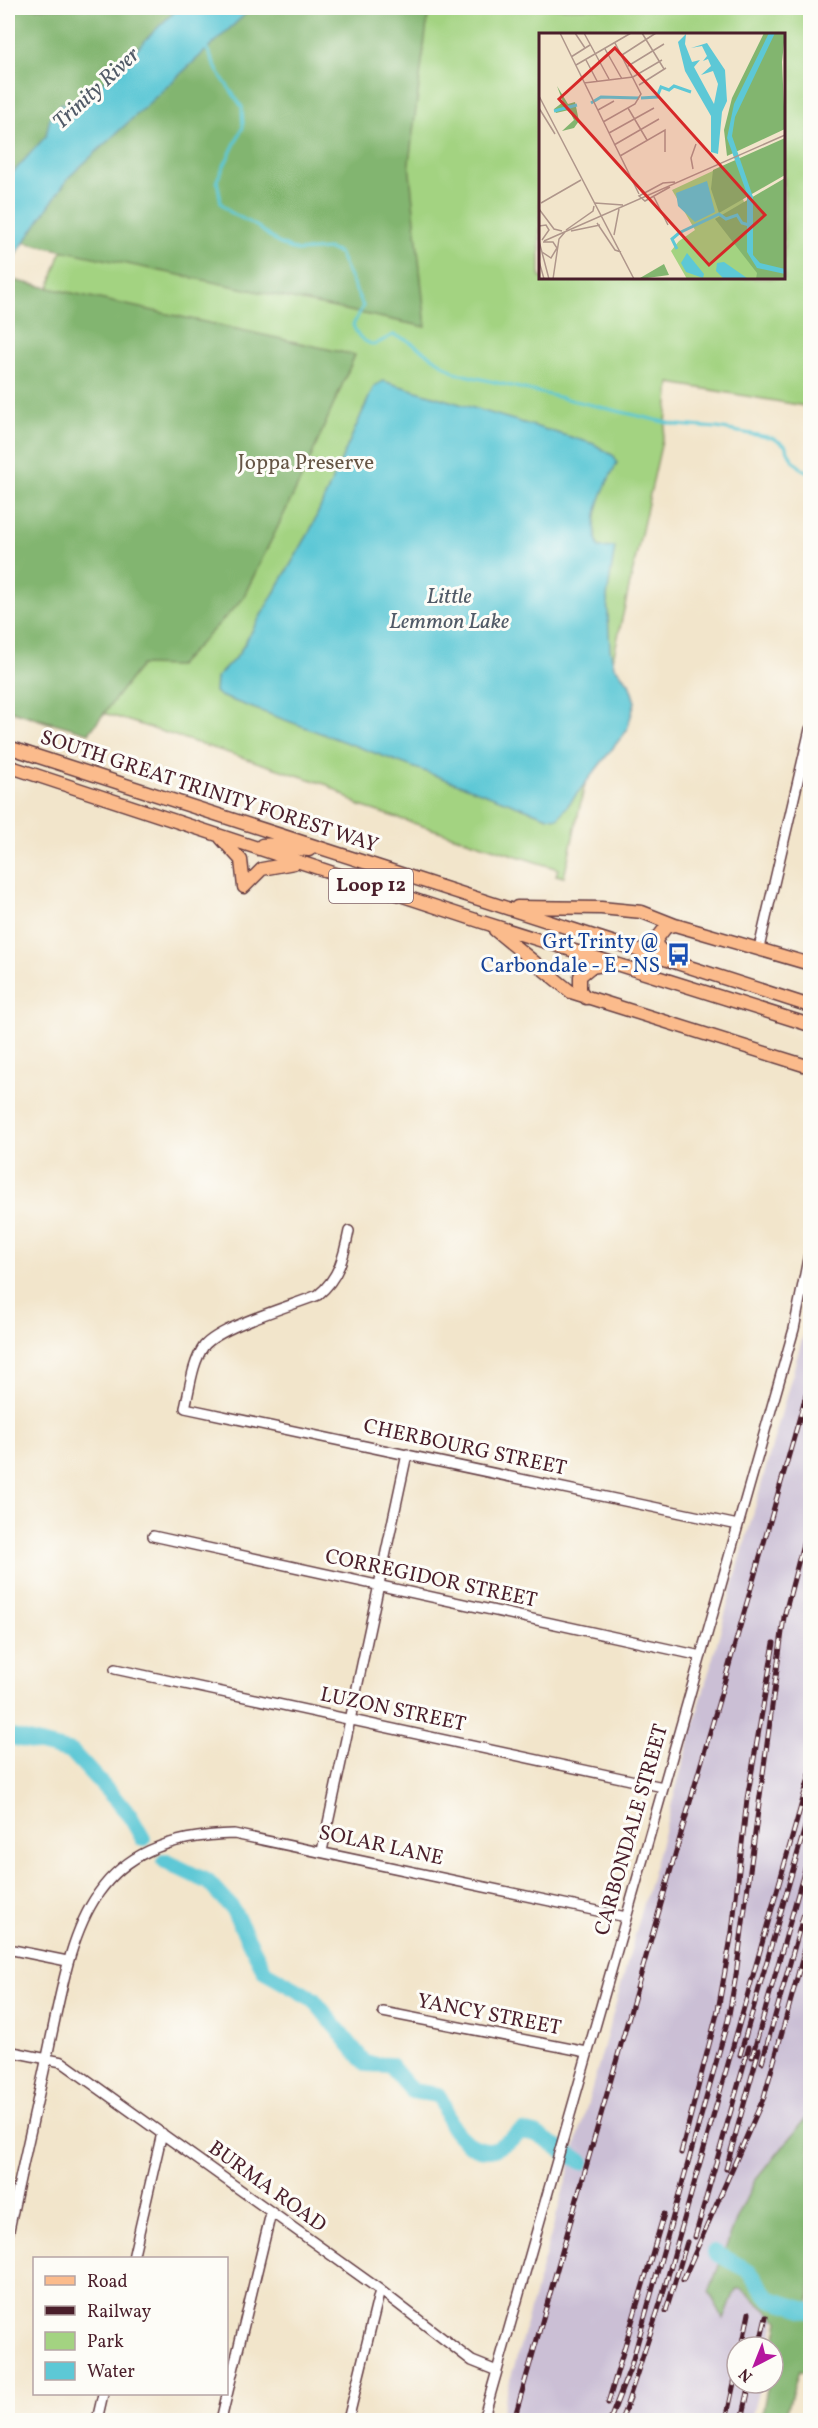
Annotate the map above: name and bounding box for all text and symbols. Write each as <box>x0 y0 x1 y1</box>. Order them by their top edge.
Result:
inset map <box>539 33 785 279</box>
water label: Trinity River <box>47 40 148 137</box>
park label: Joppa Preserve <box>238 449 374 478</box>
water label: Little Lemmon Lake <box>389 582 509 638</box>
street label: SOUTH GREAT TRINITY FOREST WAY <box>36 724 382 860</box>
road number: Loop 12 <box>329 869 413 903</box>
place label: Grt Trinty @ Carbondale - E - NS <box>481 928 660 981</box>
bus stop icon: Grt Trinty @ Carbondale - E - NS <box>665 941 691 967</box>
street label: CHERBOURG STREET <box>361 1412 569 1484</box>
street label: CORREGIDOR STREET <box>322 1542 540 1616</box>
street label: LUZON STREET <box>317 1680 469 1740</box>
street label: CARBONDALE STREET <box>588 1721 676 1939</box>
street label: SOLAR LANE <box>316 1819 446 1873</box>
street label: YANCY STREET <box>414 1987 564 2043</box>
street label: BURMA ROAD <box>202 2134 332 2240</box>
legend <box>33 2257 228 2395</box>
text: Road <box>87 2270 128 2295</box>
text: Railway <box>87 2300 151 2325</box>
text: Park <box>87 2330 124 2355</box>
north arrow <box>725 2335 785 2395</box>
text: Water <box>87 2360 135 2385</box>
text: N <box>734 2362 758 2387</box>

